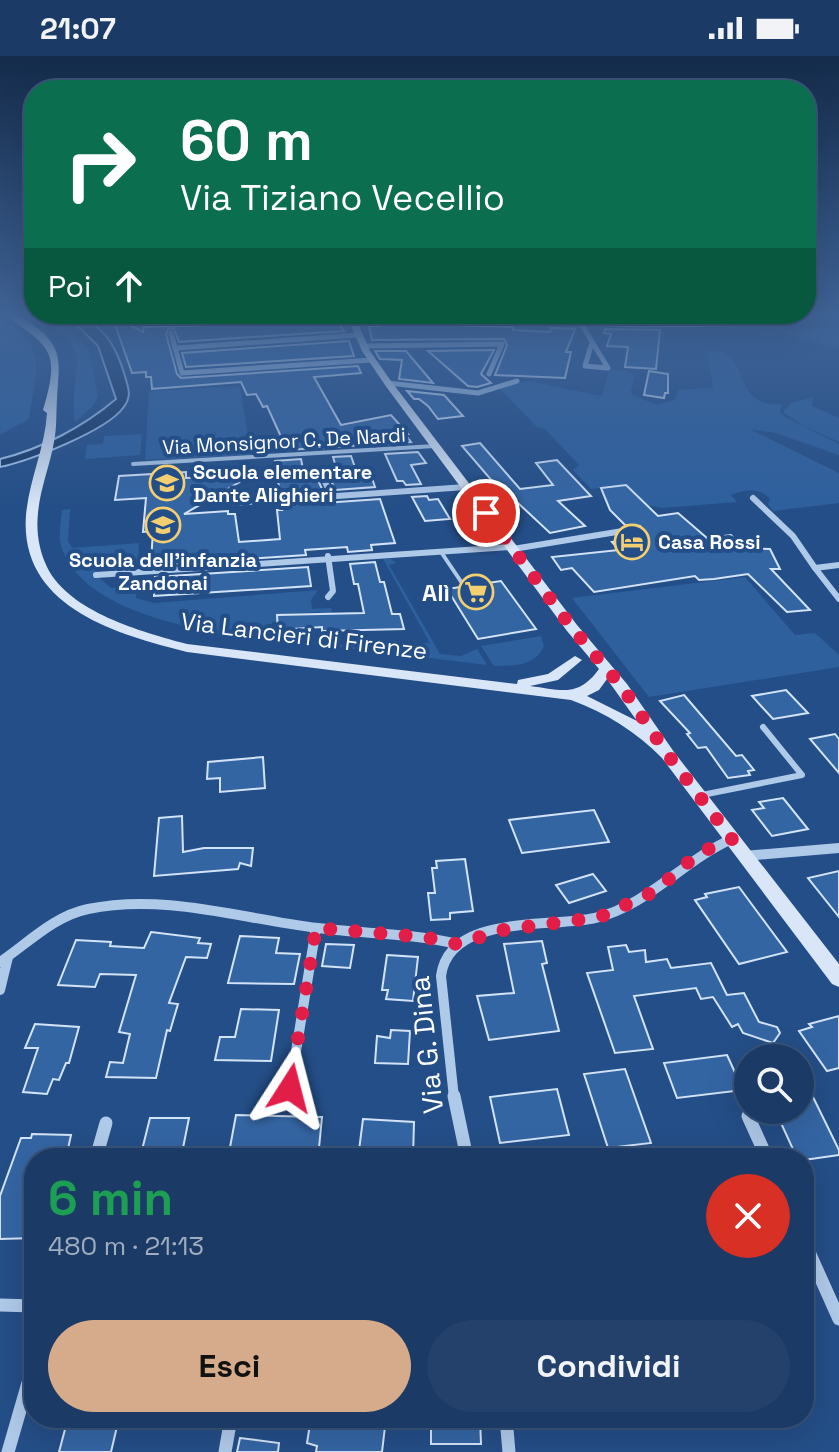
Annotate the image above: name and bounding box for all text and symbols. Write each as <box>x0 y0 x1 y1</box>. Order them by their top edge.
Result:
text: 21:07 <box>40 9 116 48</box>
text: 60 m <box>180 105 313 176</box>
icon: right <box>48 112 152 216</box>
text: Via Tiziano Vecellio <box>180 175 505 221</box>
icon: ahead <box>107 264 151 308</box>
text: Poi <box>48 267 91 306</box>
street label: Via Monsignor C. De Nardi <box>162 422 406 460</box>
place label: Scuola elementare Dante Alighieri <box>193 459 372 508</box>
school or university icon: Scuola elementare Dante Alighieri <box>148 464 186 502</box>
pin <box>452 479 520 547</box>
icon: arrive <box>464 491 508 535</box>
school or university icon: Scuola dell'infanzia Zandonai <box>144 506 182 544</box>
hotel icon: Casa Rossi <box>613 523 651 561</box>
place label: Casa Rossi <box>658 529 761 555</box>
place label: Scuola dell'infanzia Zandonai <box>69 547 258 596</box>
supermarket icon: Alì <box>457 573 495 611</box>
place label: Alì <box>422 577 450 608</box>
street label: Via Lancieri di Firenze <box>179 606 429 666</box>
street label: Via G. Dina <box>401 974 451 1116</box>
map controls <box>734 1044 814 1124</box>
button: search <box>734 1044 814 1124</box>
position arrow <box>248 1046 332 1130</box>
text: 6 min <box>48 1168 173 1229</box>
button: close <box>706 1174 790 1258</box>
text: 480 m · 21:13 <box>48 1229 204 1263</box>
button: Esci <box>48 1320 411 1412</box>
button: Condividi <box>427 1320 790 1412</box>

